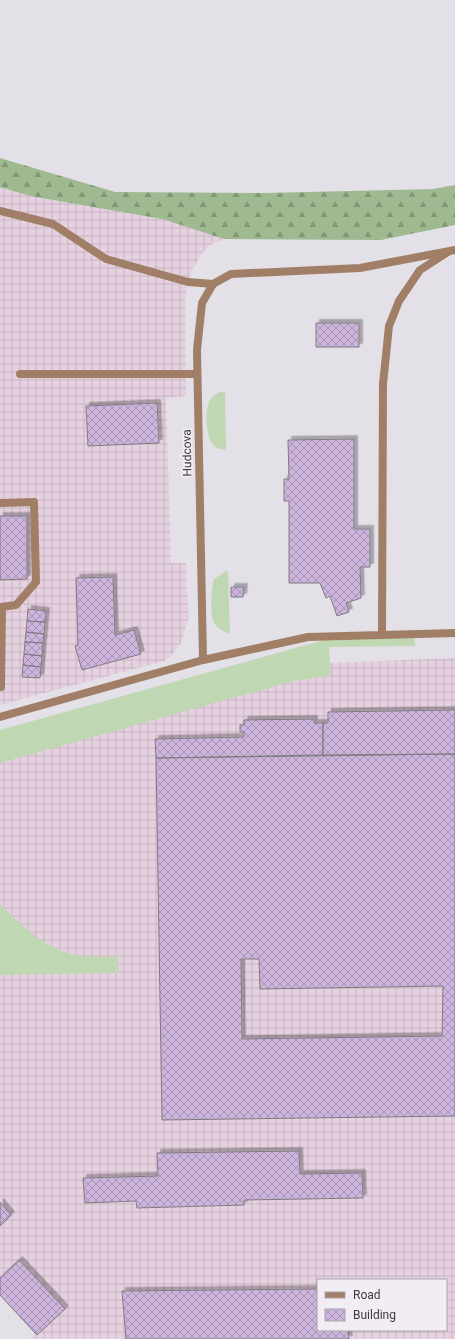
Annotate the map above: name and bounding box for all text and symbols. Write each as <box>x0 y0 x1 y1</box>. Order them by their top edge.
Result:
street label: Hudcova <box>180 429 194 477</box>
legend <box>317 1279 447 1331</box>
text: Road <box>353 1288 381 1302</box>
text: Building <box>353 1308 396 1322</box>

